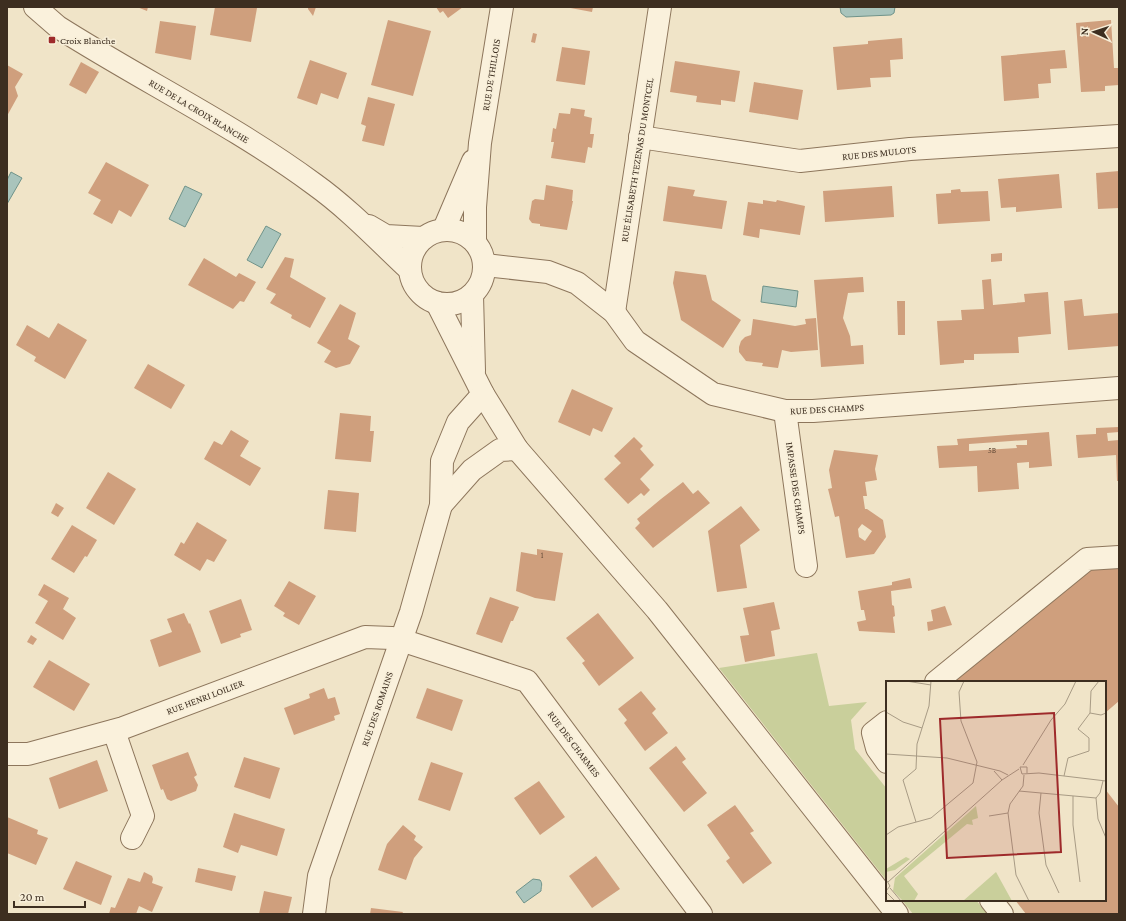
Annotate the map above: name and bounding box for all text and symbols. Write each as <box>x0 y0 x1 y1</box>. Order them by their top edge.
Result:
north arrow <box>1074 12 1114 52</box>
text: N <box>1078 27 1090 36</box>
marker: Croix Blanche <box>47 35 57 45</box>
place label: Croix Blanche <box>60 35 116 46</box>
street label: RUE DE THILLOIS <box>480 38 502 112</box>
street label: RUE DE LA CROIX BLANCHE <box>147 77 252 146</box>
street label: RUE ÉLISABETH TEZENAS DU MONTCEL <box>619 77 655 243</box>
street label: RUE DES MULOTS <box>841 144 917 162</box>
street label: RUE DES CHAMPS <box>790 402 865 416</box>
street label: IMPASSE DES CHAMPS <box>784 441 808 535</box>
house number: 5B <box>988 446 997 455</box>
house number: 1 <box>541 551 544 560</box>
street label: RUE DES ROMAINS <box>359 670 395 748</box>
street label: RUE HENRI LOILIER <box>165 677 246 717</box>
inset map <box>886 681 1106 901</box>
street label: RUE DES CHARMES <box>546 709 603 779</box>
scale bar <box>14 883 85 909</box>
text: 20 m <box>20 890 45 904</box>

